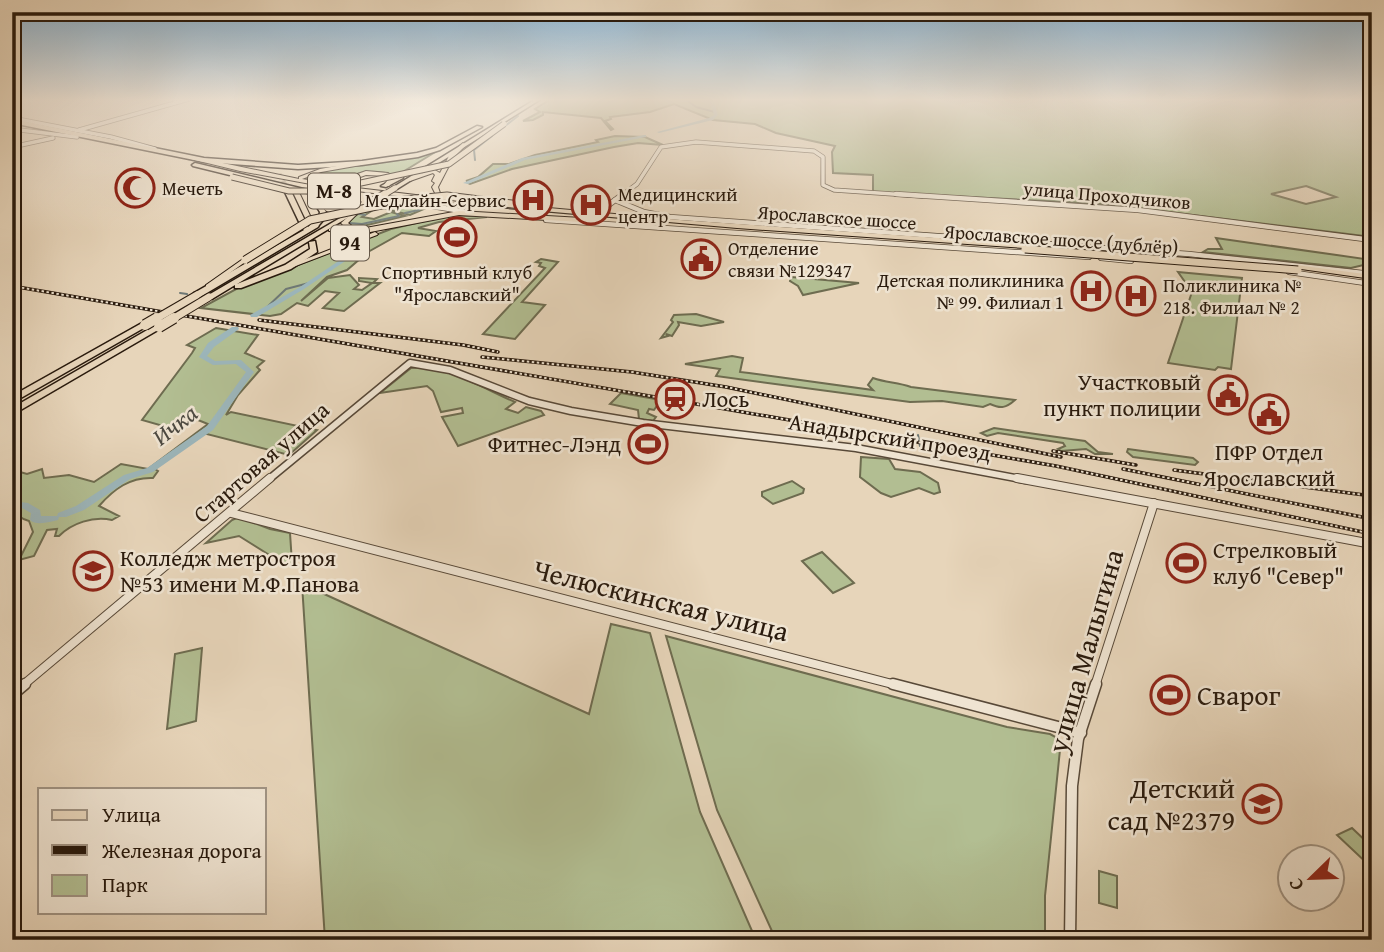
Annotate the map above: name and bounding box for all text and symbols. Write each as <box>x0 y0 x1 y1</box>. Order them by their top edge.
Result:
mosque icon: Мечеть <box>114 167 156 209</box>
place label: Мечеть <box>162 174 223 202</box>
road number: М-8 <box>308 174 360 208</box>
street label: улица Проходчиков <box>1021 174 1192 216</box>
hospital icon: Медлайн-Сервис <box>512 179 554 221</box>
place label: Медицинский центр <box>618 180 738 230</box>
hospital icon: Медицинский центр <box>570 184 612 226</box>
place label: Медлайн-Сервис <box>365 186 506 214</box>
street label: Ярославское шоссе <box>756 197 918 237</box>
sports icon: Спортивный клуб "Ярославский" <box>436 216 478 258</box>
street label: Ярославское шоссе (дублёр) <box>942 217 1179 261</box>
road number: 94 <box>331 226 369 260</box>
place label: Отделение связи №129347 <box>728 234 852 284</box>
public building icon: Отделение связи №129347 <box>680 238 722 280</box>
place label: Спортивный клуб "Ярославский" <box>382 258 532 308</box>
place label: Детская поликлиника № 99. Филиал 1 <box>876 266 1064 316</box>
hospital icon: Детская поликлиника № 99. Филиал 1 <box>1070 270 1112 312</box>
place label: Поликлиника № 218. Филиал № 2 <box>1163 271 1302 321</box>
hospital icon: Поликлиника № 218. Филиал № 2 <box>1115 275 1157 317</box>
place label: Участковый пункт полиции <box>1043 365 1201 424</box>
public building icon: Участковый пункт полиции <box>1207 374 1249 416</box>
station icon: Лось <box>654 378 696 420</box>
place label: Лось <box>702 382 750 415</box>
street label: Стартовая улица <box>185 393 336 530</box>
public building icon: ПФР Отдел Ярославский <box>1248 393 1290 435</box>
water label: Ичка <box>145 396 205 454</box>
street label: Анадырский проезд <box>787 404 994 469</box>
sports icon: Фитнес-Лэнд <box>627 423 669 465</box>
place label: Фитнес-Лэнд <box>488 427 621 460</box>
place label: ПФР Отдел Ярославский <box>1202 435 1335 494</box>
place label: Стрелковый клуб "Север" <box>1213 533 1344 592</box>
place label: Колледж метростроя №53 имени М.Ф.Панова <box>120 541 359 600</box>
sports icon: Стрелковый клуб "Север" <box>1165 542 1207 584</box>
street label: улица Малыгина <box>1036 544 1133 758</box>
street label: Челюскинская улица <box>529 548 794 651</box>
school or university icon: Колледж метростроя №53 имени М.Ф.Панова <box>72 550 114 592</box>
sports icon: Сварог <box>1149 674 1191 716</box>
place label: Сварог <box>1197 674 1281 715</box>
place label: Детский сад №2379 <box>1108 767 1235 840</box>
school or university icon: Детский сад №2379 <box>1241 783 1283 825</box>
legend <box>38 788 266 914</box>
text: Улица <box>102 799 161 830</box>
text: Железная дорога <box>101 835 262 866</box>
north arrow <box>1276 844 1346 914</box>
text: Парк <box>102 869 148 900</box>
text: С <box>1280 874 1310 895</box>

